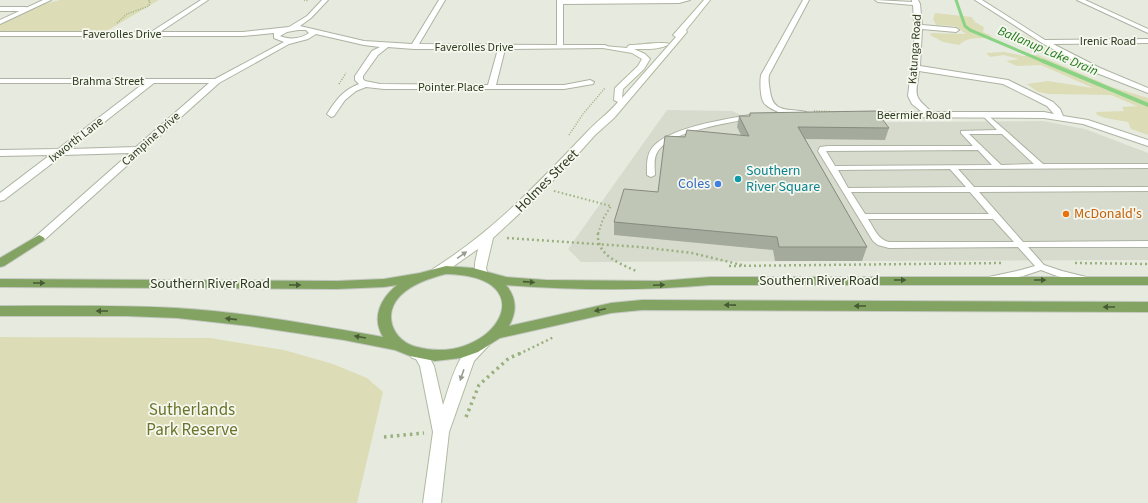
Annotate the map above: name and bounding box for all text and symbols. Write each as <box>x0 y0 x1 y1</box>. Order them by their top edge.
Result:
street label: Katunga Road <box>904 13 926 85</box>
water label: Ballanup Lake Drain <box>995 22 1101 80</box>
street label: Faverolles Drive <box>82 26 162 43</box>
street label: Irenic Road <box>1080 33 1136 50</box>
street label: Faverolles Drive <box>434 39 514 56</box>
street label: Brahma Street <box>72 73 144 90</box>
street label: Pointer Place <box>418 79 484 96</box>
street label: Beermier Road <box>877 107 951 124</box>
street label: Campine Drive <box>118 108 184 170</box>
street label: Ixworth Lane <box>45 113 107 167</box>
street label: Holmes Street <box>511 145 583 217</box>
place label: Southern River Square <box>746 161 820 197</box>
place label: Coles <box>678 174 710 194</box>
marker: Southern River Square <box>733 174 743 184</box>
marker: Coles <box>713 179 723 189</box>
place label: McDonald's <box>1074 204 1142 224</box>
marker: McDonald's <box>1061 209 1071 219</box>
one-way arrow <box>457 251 468 259</box>
street label: Southern River Road <box>759 271 879 291</box>
street label: Southern River Road <box>150 274 270 294</box>
one-way arrow <box>894 277 907 283</box>
one-way arrow <box>1034 277 1047 283</box>
one-way arrow <box>523 279 535 286</box>
one-way arrow <box>33 280 46 286</box>
one-way arrow <box>289 282 302 288</box>
one-way arrow <box>653 282 666 288</box>
one-way arrow <box>723 302 736 308</box>
one-way arrow <box>853 303 866 309</box>
one-way arrow <box>1102 304 1115 310</box>
one-way arrow <box>95 308 108 314</box>
one-way arrow <box>594 308 607 314</box>
one-way arrow <box>225 316 237 322</box>
one-way arrow <box>354 334 366 340</box>
one-way arrow <box>459 370 465 382</box>
park label: Sutherlands Park Reserve <box>146 398 238 442</box>

